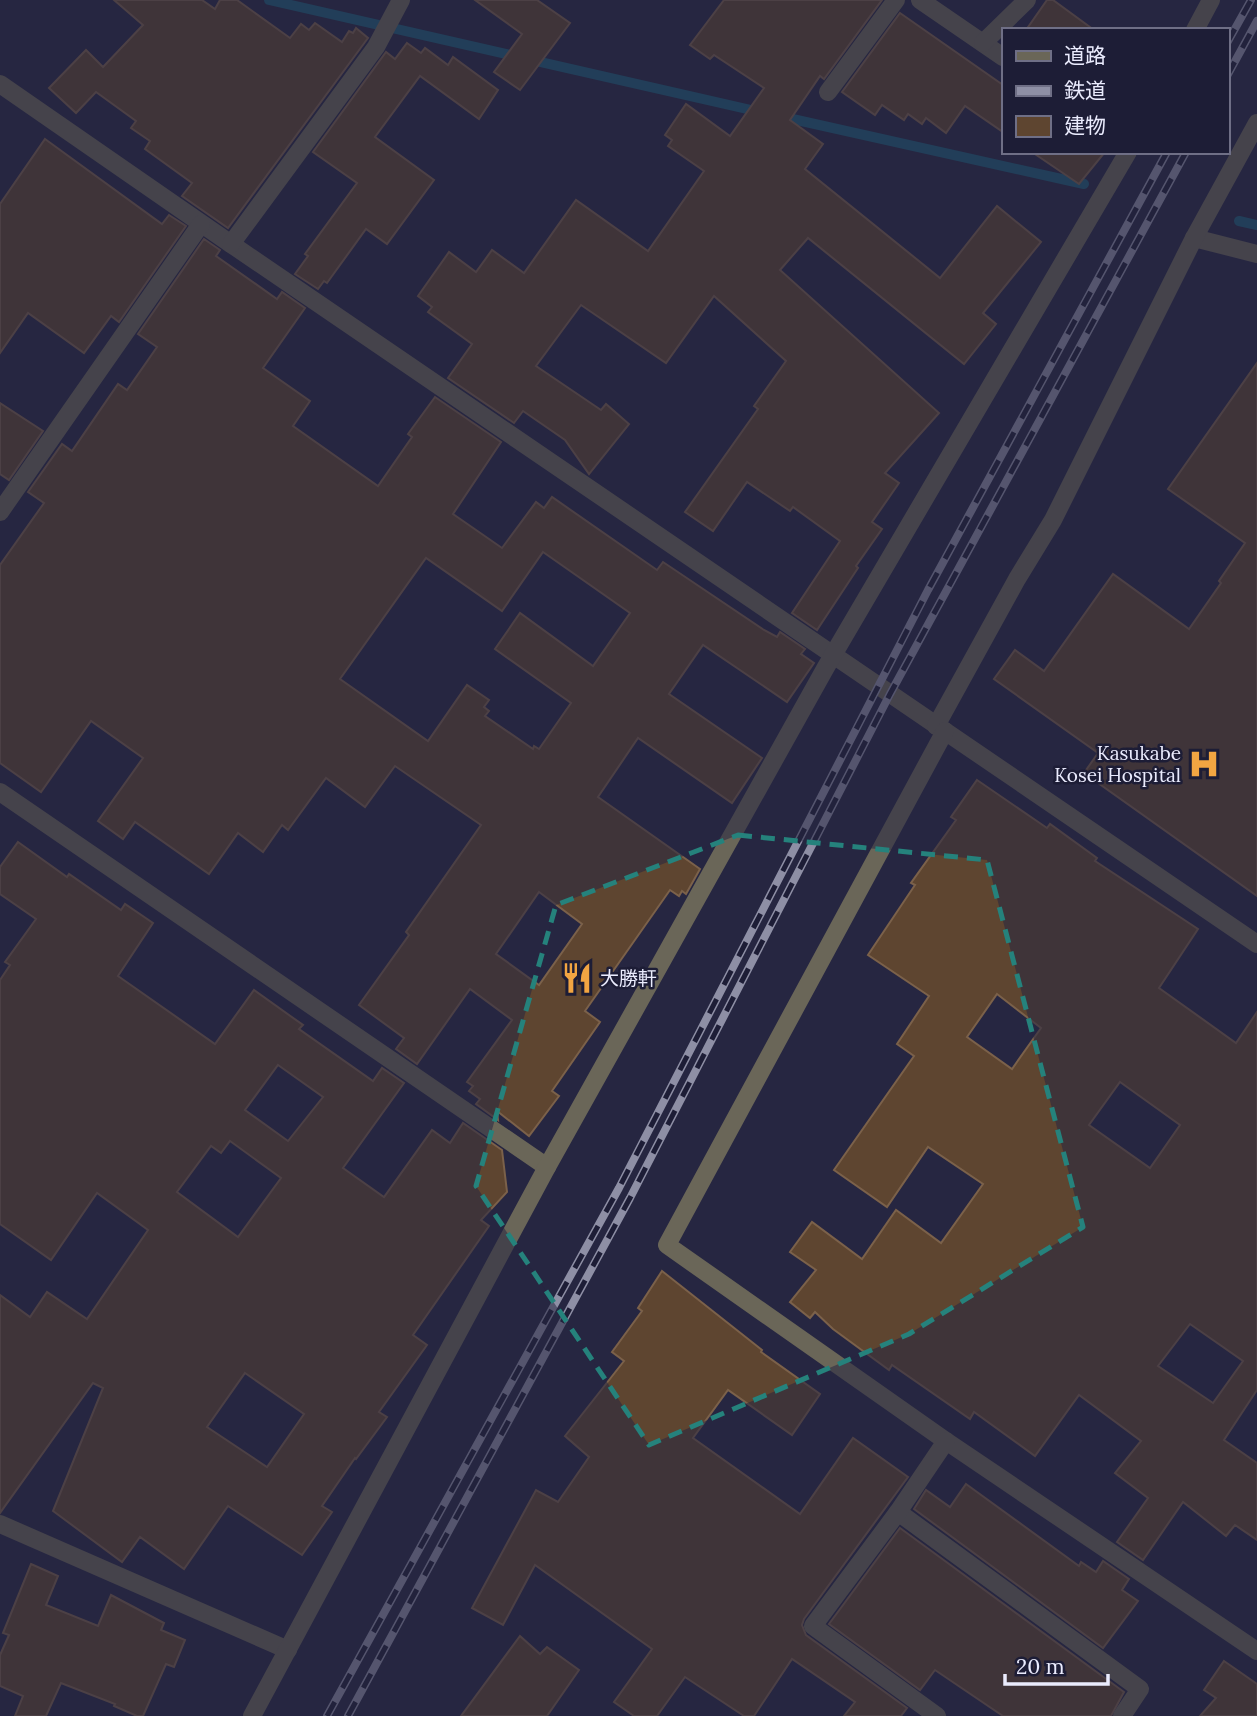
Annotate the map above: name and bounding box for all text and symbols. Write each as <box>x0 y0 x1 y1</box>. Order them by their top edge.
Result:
legend <box>1002 28 1229 154</box>
text: 道路 <box>1064 42 1106 69</box>
text: 鉄道 <box>1064 77 1106 104</box>
text: 建物 <box>1064 112 1106 139</box>
place label: Kasukabe Kosei Hospital <box>1054 741 1181 787</box>
hospital icon: Kasukabe Kosei Hospital <box>1187 747 1221 781</box>
restaurant icon: 大勝軒 <box>560 961 594 995</box>
place label: 大勝軒 <box>600 966 657 990</box>
scale bar <box>1005 1642 1108 1686</box>
text: 20 m <box>1016 1653 1065 1680</box>

